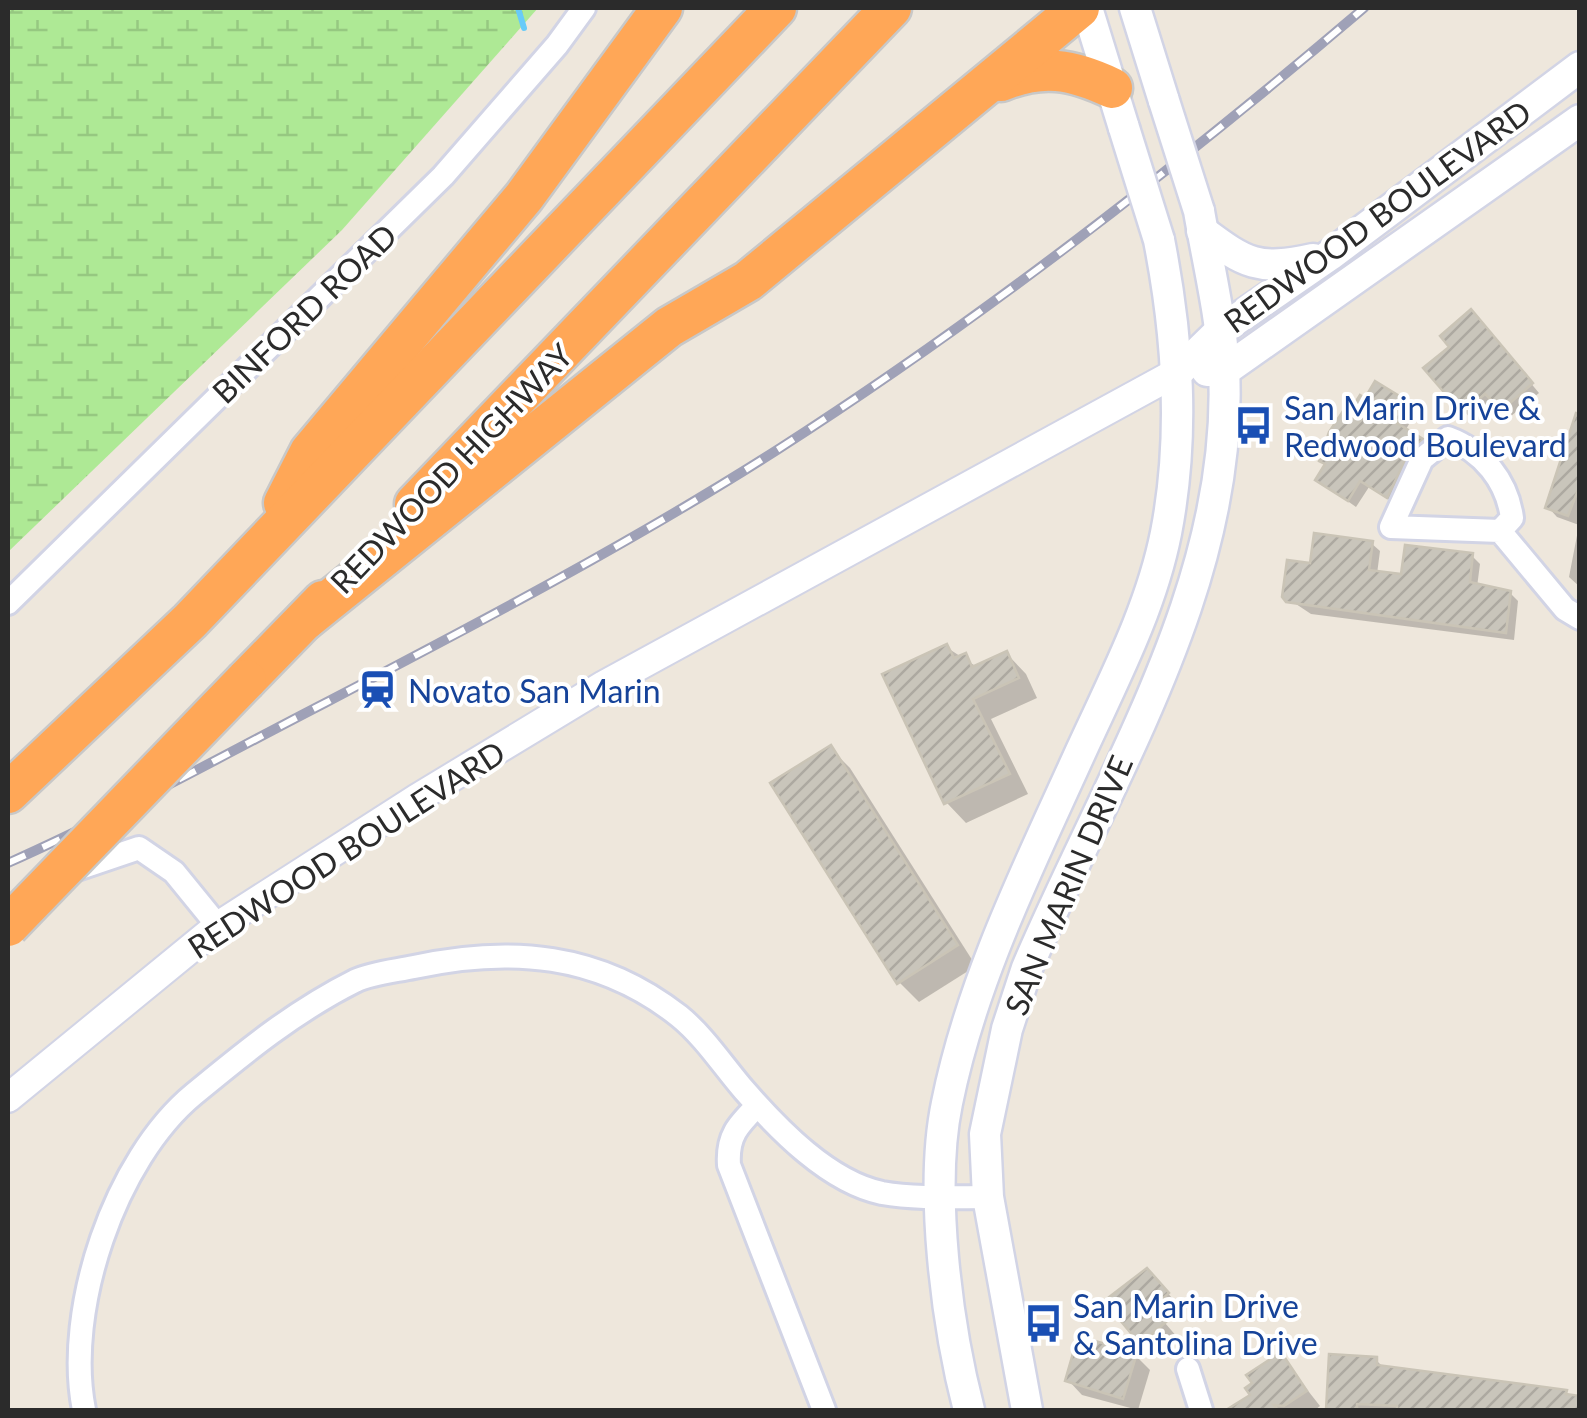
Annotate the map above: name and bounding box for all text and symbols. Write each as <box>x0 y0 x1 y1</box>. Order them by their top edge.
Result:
street label: REDWOOD BOULEVARD <box>1216 92 1538 340</box>
street label: BINFORD ROAD <box>204 215 404 411</box>
street label: REDWOOD HIGHWAY <box>322 335 580 601</box>
place label: San Marin Drive & Redwood Boulevard <box>1284 388 1567 464</box>
bus stop icon: San Marin Drive & Redwood Boulevard <box>1233 404 1275 446</box>
station icon: Novato San Marin <box>357 669 399 711</box>
place label: Novato San Marin <box>408 671 661 710</box>
street label: REDWOOD BOULEVARD <box>180 732 512 966</box>
street label: SAN MARIN DRIVE <box>996 750 1140 1020</box>
place label: San Marin Drive & Santolina Drive <box>1073 1286 1318 1362</box>
bus stop icon: San Marin Drive & Santolina Drive <box>1022 1302 1064 1344</box>

